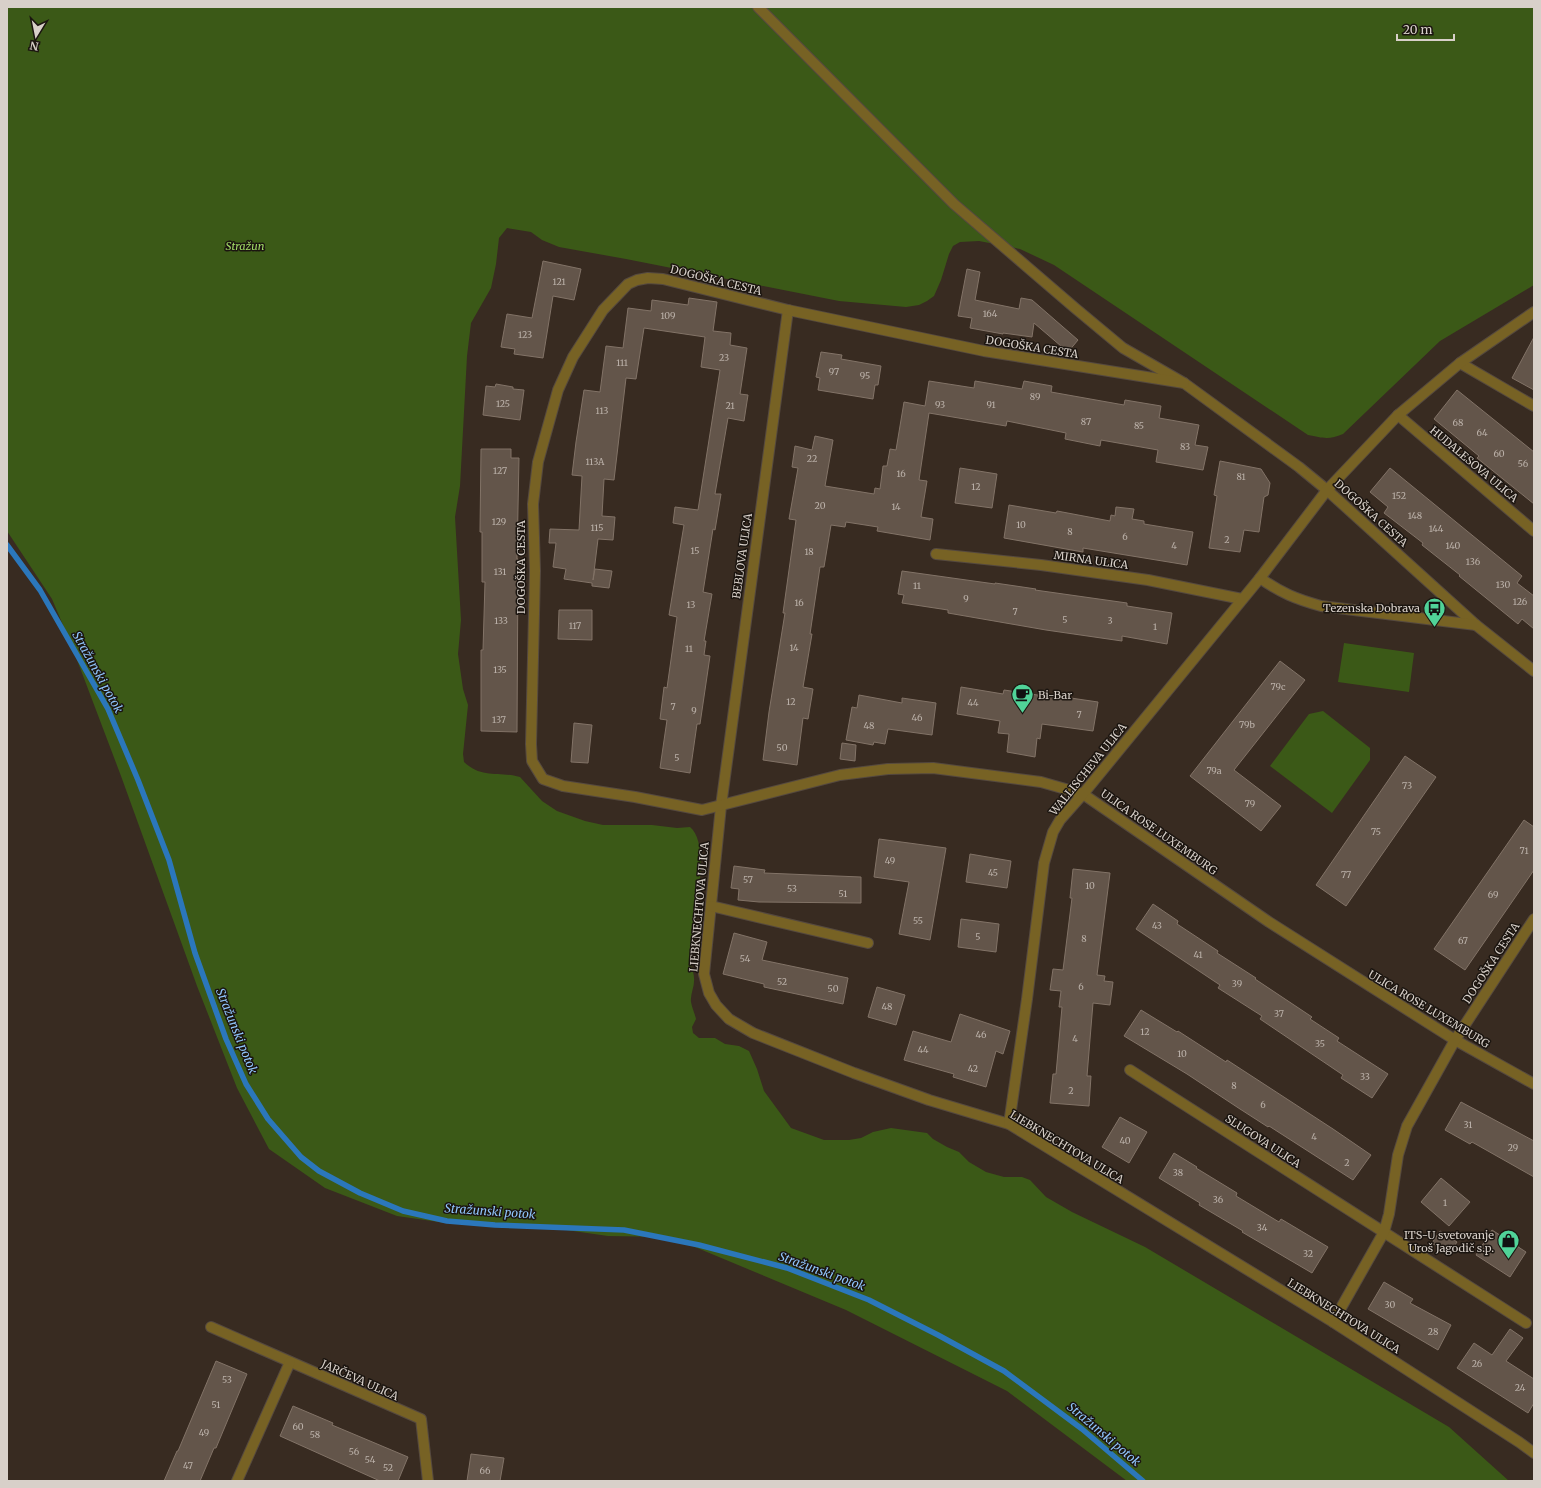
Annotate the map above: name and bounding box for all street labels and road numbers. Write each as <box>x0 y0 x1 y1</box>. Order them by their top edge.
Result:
street label: DOGOŠKA CESTA <box>669 262 763 298</box>
street label: DOGOŠKA CESTA <box>985 333 1080 361</box>
street label: HUDALESOVA ULICA <box>1427 423 1521 505</box>
street label: DOGOŠKA CESTA <box>1331 476 1411 550</box>
street label: BEBLOVA ULICA <box>729 512 755 600</box>
street label: DOGOŠKA CESTA <box>514 520 528 614</box>
street label: MIRNA ULICA <box>1053 548 1129 572</box>
street label: WALLISCHEVA ULICA <box>1046 720 1130 819</box>
street label: ULICA ROSE LUXEMBURG <box>1098 786 1220 878</box>
street label: LIEBKNECHTOVA ULICA <box>686 841 712 973</box>
street label: DOGOŠKA CESTA <box>1460 920 1523 1006</box>
street label: ULICA ROSE LUXEMBURG <box>1366 967 1492 1051</box>
street label: LIEBKNECHTOVA ULICA <box>1007 1107 1127 1187</box>
street label: SLUGOVA ULICA <box>1223 1111 1304 1171</box>
street label: LIEBKNECHTOVA ULICA <box>1285 1276 1403 1357</box>
street label: JARČEVA ULICA <box>318 1356 401 1403</box>

